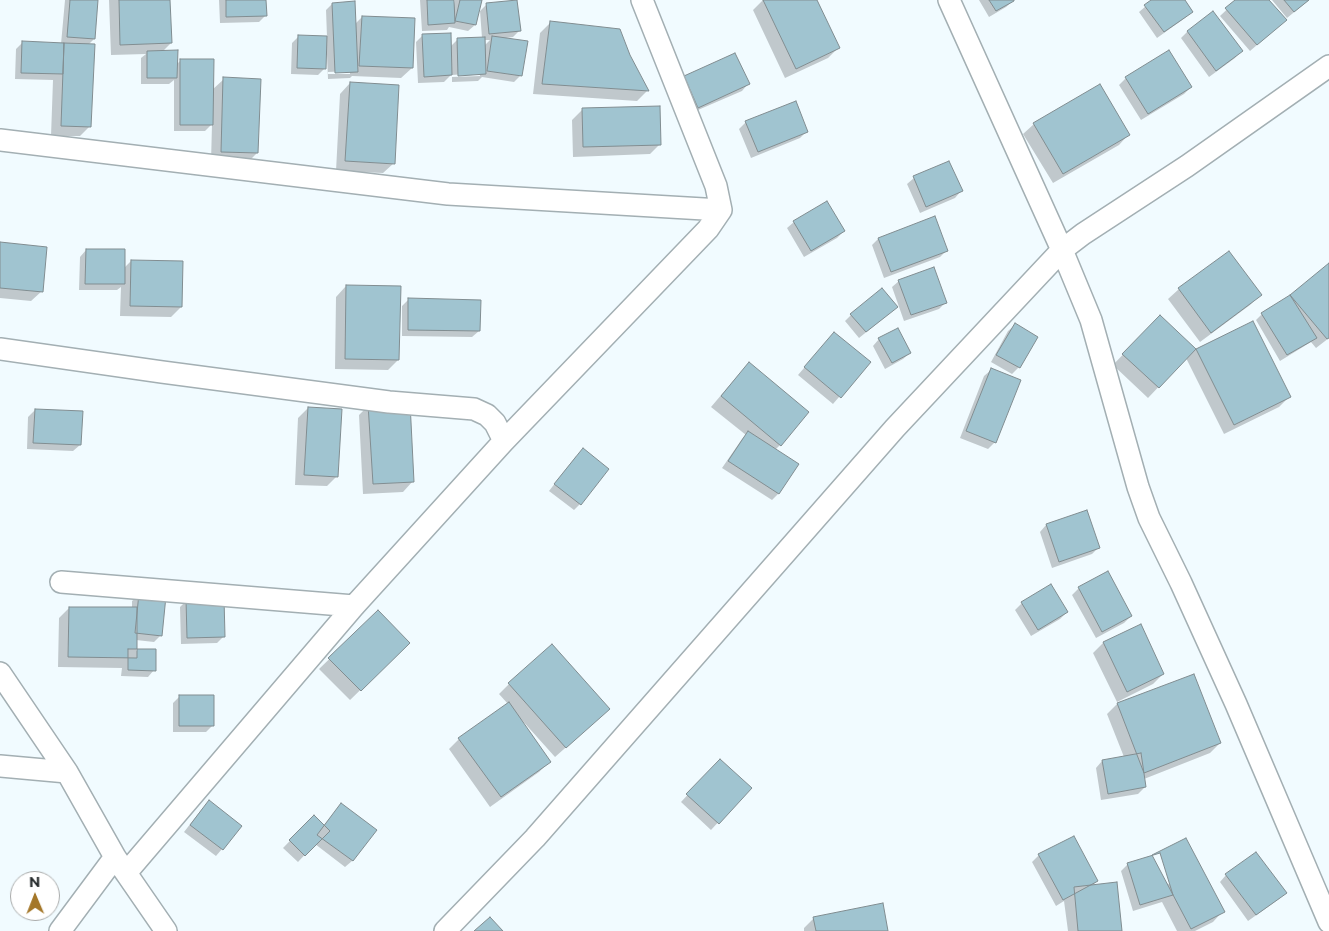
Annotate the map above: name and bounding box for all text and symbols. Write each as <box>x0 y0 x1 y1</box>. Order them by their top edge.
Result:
north arrow <box>10 871 60 921</box>
text: N <box>29 873 41 891</box>

